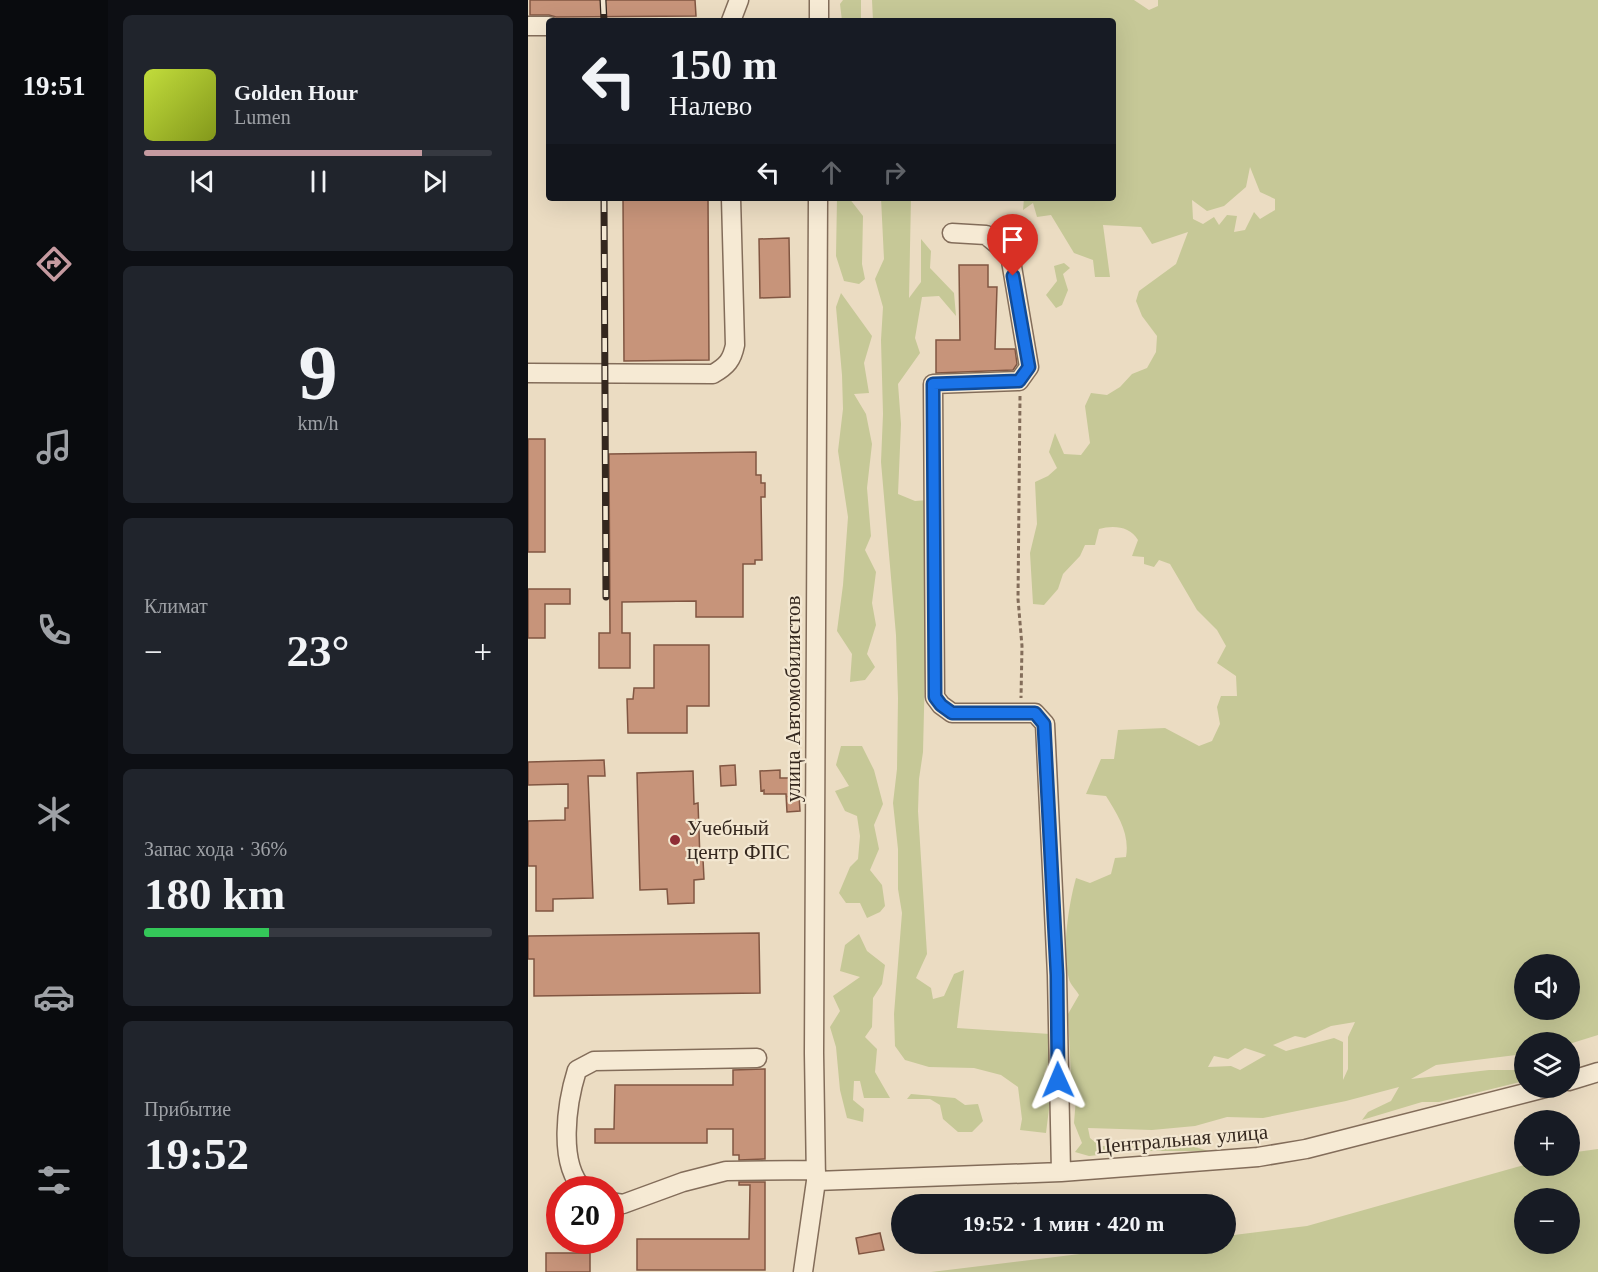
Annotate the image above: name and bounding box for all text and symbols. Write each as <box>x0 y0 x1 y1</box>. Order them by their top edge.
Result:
icon: left <box>570 42 648 120</box>
text: 150 m <box>669 42 778 88</box>
text: 19:51 <box>23 71 86 101</box>
text: Golden Hour <box>234 80 358 105</box>
text: Налево <box>669 91 752 121</box>
text: Lumen <box>234 106 291 128</box>
icon: left <box>752 156 785 189</box>
icon: ahead <box>815 156 848 189</box>
icon: right <box>878 156 911 189</box>
icon: previous <box>186 165 219 198</box>
icon: pause <box>302 165 335 198</box>
icon: next <box>418 165 451 198</box>
pin <box>987 214 1038 276</box>
icon: arrive <box>996 223 1029 256</box>
icon: directions <box>33 243 75 285</box>
text: 9 <box>299 329 338 416</box>
text: km/h <box>297 412 339 434</box>
icon: music <box>33 426 75 468</box>
text: Климат <box>144 595 208 617</box>
street label: улица Автомобилистов <box>781 596 805 802</box>
icon: phone <box>33 609 75 651</box>
text: 23° <box>287 626 350 676</box>
text: − <box>144 634 163 670</box>
text: + <box>473 634 492 670</box>
icon: climate <box>33 793 75 835</box>
place label: Учебный центр ФПС <box>687 816 790 864</box>
marker: Учебный центр ФПС <box>668 833 682 847</box>
text: Запас хода · 36% <box>144 838 287 860</box>
text: 180 km <box>144 869 285 919</box>
map controls <box>1514 954 1580 1254</box>
button: sound <box>1514 954 1580 1020</box>
icon: car <box>33 976 75 1018</box>
button: layers <box>1514 1032 1580 1098</box>
position arrow <box>1026 1048 1090 1112</box>
text: Прибытие <box>144 1098 231 1120</box>
button: + <box>1514 1110 1580 1176</box>
street label: Центральная улица <box>1095 1119 1270 1158</box>
text: 19:52 <box>144 1129 249 1179</box>
icon: filters <box>33 1159 75 1201</box>
speed limit sign: 20 <box>546 1176 624 1254</box>
button: − <box>1514 1188 1580 1254</box>
text: 19:52 · 1 мин · 420 m <box>963 1211 1164 1236</box>

